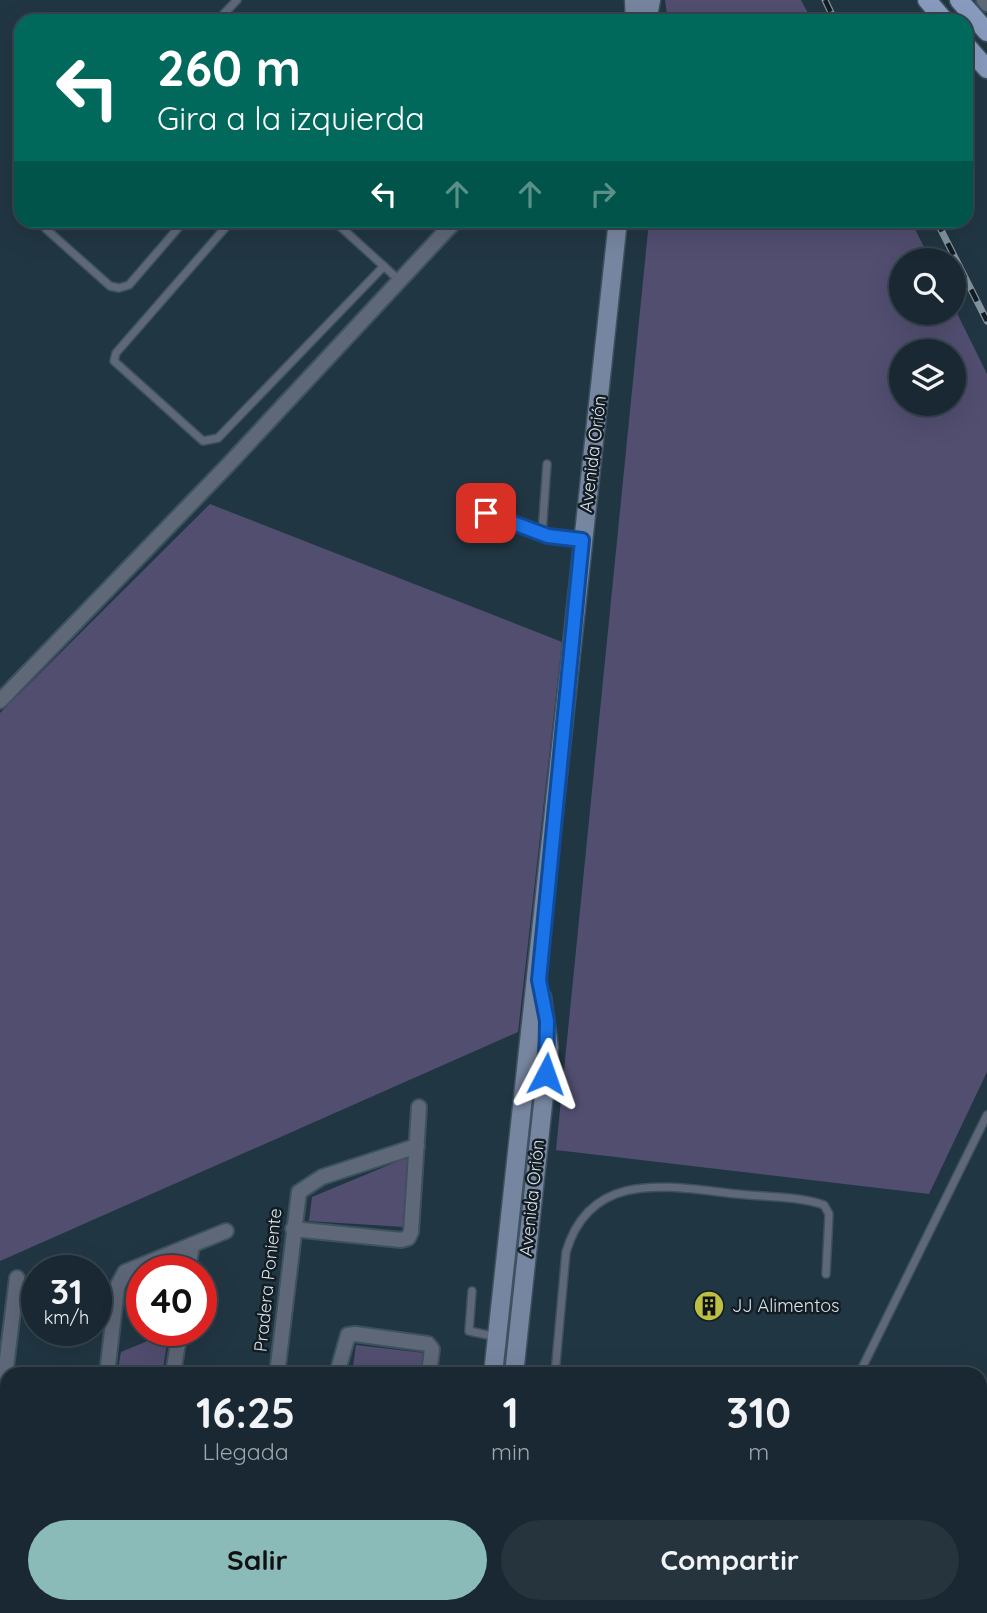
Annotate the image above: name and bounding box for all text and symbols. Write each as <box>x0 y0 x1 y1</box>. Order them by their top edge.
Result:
text: 260 m <box>157 37 301 98</box>
icon: left <box>42 42 133 133</box>
text: Gira a la izquierda <box>157 98 425 138</box>
icon: left <box>365 175 403 213</box>
icon: ahead <box>438 175 476 213</box>
icon: ahead <box>511 175 549 213</box>
icon: right <box>584 175 622 213</box>
map controls <box>889 248 966 416</box>
button: search <box>889 248 966 325</box>
button: layers <box>889 339 966 416</box>
street label: Avenida Orión <box>574 394 611 514</box>
pin <box>456 483 516 543</box>
icon: arrive <box>467 494 505 532</box>
position arrow <box>509 1037 583 1111</box>
street label: Avenida Orión <box>514 1138 549 1258</box>
street label: Pradera Poniente <box>249 1207 286 1353</box>
speed limit sign: 40 <box>126 1255 217 1346</box>
text: 31 <box>50 1269 83 1313</box>
building icon: JJ Alimentos <box>692 1289 726 1323</box>
place label: JJ Alimentos <box>732 1294 839 1317</box>
text: km/h <box>44 1306 89 1329</box>
text: 16:25 <box>196 1386 295 1439</box>
text: 1 <box>503 1386 519 1439</box>
text: 310 <box>726 1386 791 1439</box>
text: Llegada <box>202 1437 289 1466</box>
text: min <box>491 1437 530 1466</box>
text: m <box>748 1437 769 1466</box>
button: Salir <box>28 1520 487 1600</box>
button: Compartir <box>501 1520 959 1600</box>

